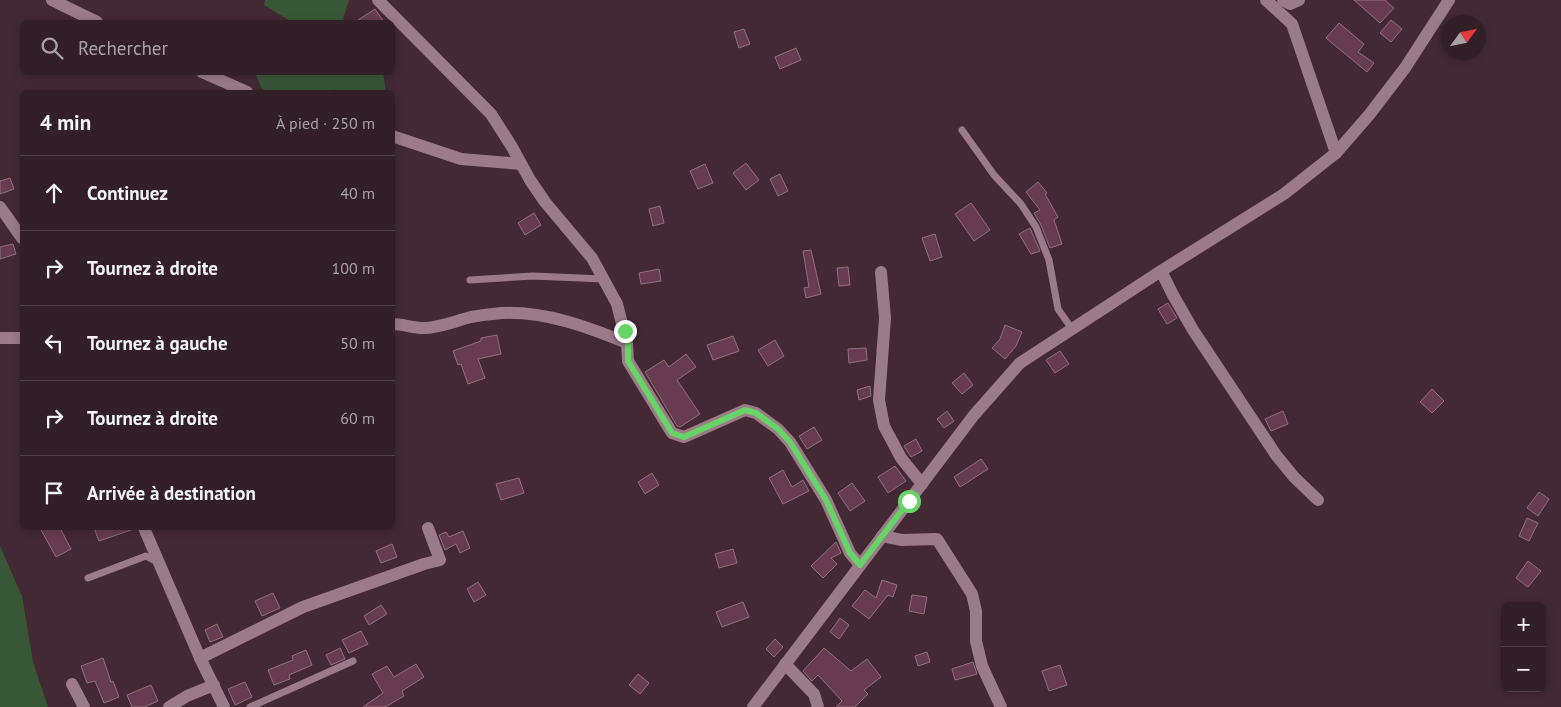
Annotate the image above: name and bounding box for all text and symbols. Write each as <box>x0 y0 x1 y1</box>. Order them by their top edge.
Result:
north arrow <box>1441 15 1486 60</box>
search box <box>20 20 395 75</box>
icon: search <box>38 34 66 62</box>
text: Rechercher <box>78 36 168 60</box>
text: 4 min <box>40 109 91 136</box>
text: À pied · 250 m <box>276 113 375 133</box>
icon: ahead <box>40 179 68 207</box>
text: Continuez <box>87 181 168 205</box>
text: 40 m <box>340 183 375 203</box>
icon: right <box>40 254 68 282</box>
text: Tournez à droite <box>87 256 218 280</box>
text: 100 m <box>332 258 375 278</box>
route end <box>614 320 637 343</box>
icon: left <box>40 329 68 357</box>
text: Tournez à gauche <box>87 331 228 355</box>
text: 50 m <box>340 333 375 353</box>
icon: right <box>40 404 68 432</box>
text: Tournez à droite <box>87 406 218 430</box>
text: 60 m <box>340 408 375 428</box>
icon: arrive <box>40 479 68 507</box>
text: Arrivée à destination <box>87 481 256 505</box>
route start <box>898 490 921 513</box>
map controls <box>1501 602 1546 692</box>
button: + <box>1501 602 1546 647</box>
button: − <box>1501 647 1546 692</box>

